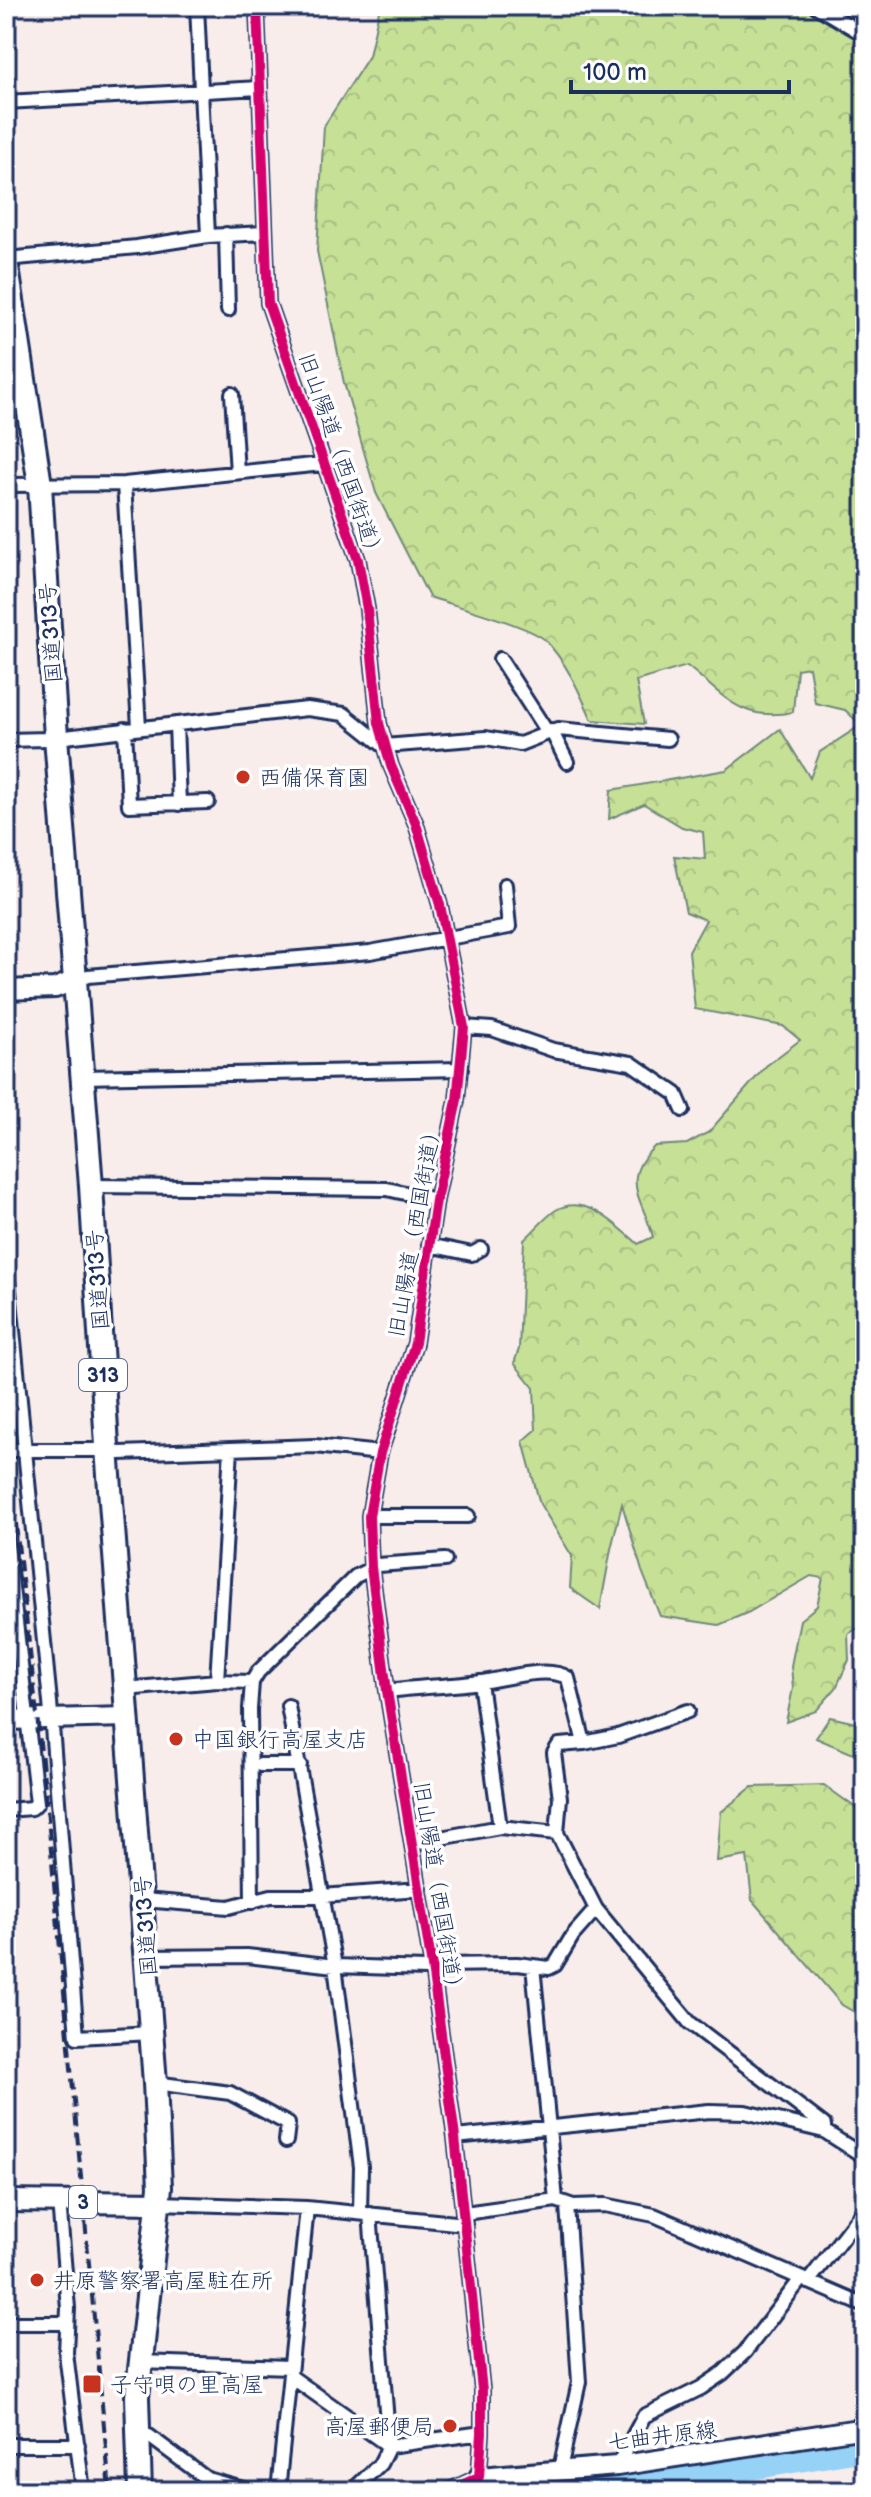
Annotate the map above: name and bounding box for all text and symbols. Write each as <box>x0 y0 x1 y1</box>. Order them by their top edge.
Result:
scale bar <box>571 44 789 94</box>
text: 100 m <box>583 58 647 87</box>
street label: 旧山陽道（西国街道） <box>292 349 389 566</box>
street label: 国道313号 <box>34 581 69 685</box>
place label: 西備保育園 <box>259 765 369 792</box>
marker: 西備保育園 <box>234 768 252 786</box>
street label: 旧山陽道（西国街道） <box>383 1119 448 1340</box>
street label: 国道313号 <box>81 1228 116 1332</box>
road number: 313 <box>79 1359 127 1391</box>
place label: 中国銀行高屋支店 <box>192 1727 368 1754</box>
marker: 中国銀行高屋支店 <box>167 1730 185 1748</box>
street label: 旧山陽道（西国街道） <box>407 1779 468 2001</box>
street label: 国道313号 <box>129 1874 164 1978</box>
road number: 3 <box>69 2186 97 2218</box>
place label: 井原警察署高屋駐在所 <box>53 2268 273 2295</box>
marker: 井原警察署高屋駐在所 <box>28 2271 46 2289</box>
place label: 子守唄の里高屋 <box>110 2372 264 2399</box>
marker: 子守唄の里高屋 <box>81 2373 103 2395</box>
place label: 高屋郵便局 <box>324 2414 434 2441</box>
street label: 七曲井原線 <box>606 2416 718 2457</box>
marker: 高屋郵便局 <box>441 2417 459 2435</box>

